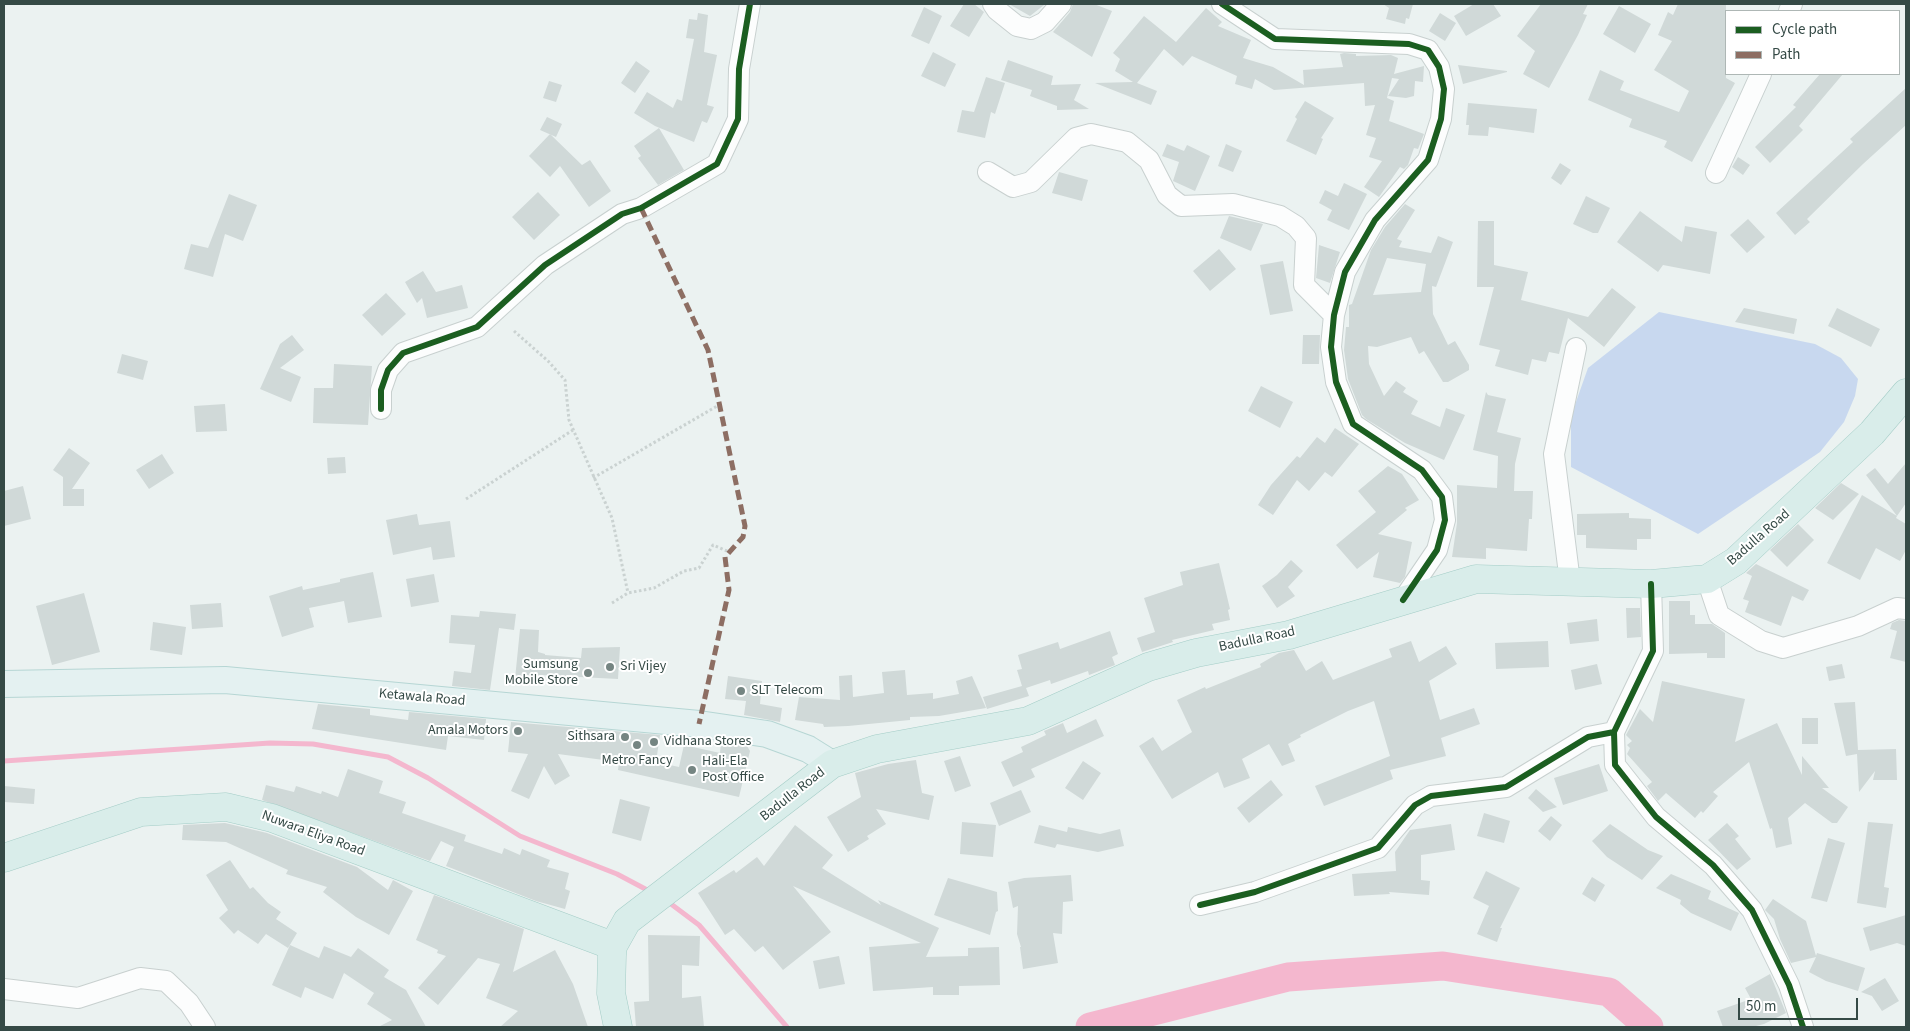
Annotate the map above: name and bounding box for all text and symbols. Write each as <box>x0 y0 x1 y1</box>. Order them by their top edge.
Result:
legend <box>1725 10 1900 75</box>
text: Cycle path <box>1772 19 1837 40</box>
text: Path <box>1772 44 1800 65</box>
street label: Badulla Road <box>1724 506 1794 570</box>
street label: Badulla Road <box>1217 624 1297 656</box>
place label: Sumsung Mobile Store <box>505 657 578 690</box>
place label: Sri Vijey <box>620 659 666 675</box>
marker: Sri Vijey <box>604 661 616 673</box>
marker: Sumsung Mobile Store <box>582 667 594 679</box>
place label: SLT Telecom <box>751 683 823 699</box>
marker: SLT Telecom <box>735 685 747 697</box>
street label: Ketawala Road <box>378 686 466 710</box>
place label: Amala Motors <box>428 723 508 739</box>
marker: Amala Motors <box>512 725 524 737</box>
place label: Sithsara <box>567 729 615 745</box>
marker: Sithsara <box>619 731 631 743</box>
place label: Vidhana Stores <box>664 734 751 750</box>
marker: Vidhana Stores <box>648 736 660 748</box>
marker: Metro Fancy <box>631 739 643 751</box>
place label: Metro Fancy <box>602 753 672 769</box>
place label: Hali-Ela Post Office <box>702 754 764 786</box>
marker: Hali-Ela Post Office <box>686 764 698 776</box>
street label: Badulla Road <box>757 764 829 826</box>
street label: Nuwara Eliya Road <box>259 808 367 860</box>
scale bar <box>1740 988 1860 1020</box>
text: 50 m <box>1746 996 1776 1017</box>

